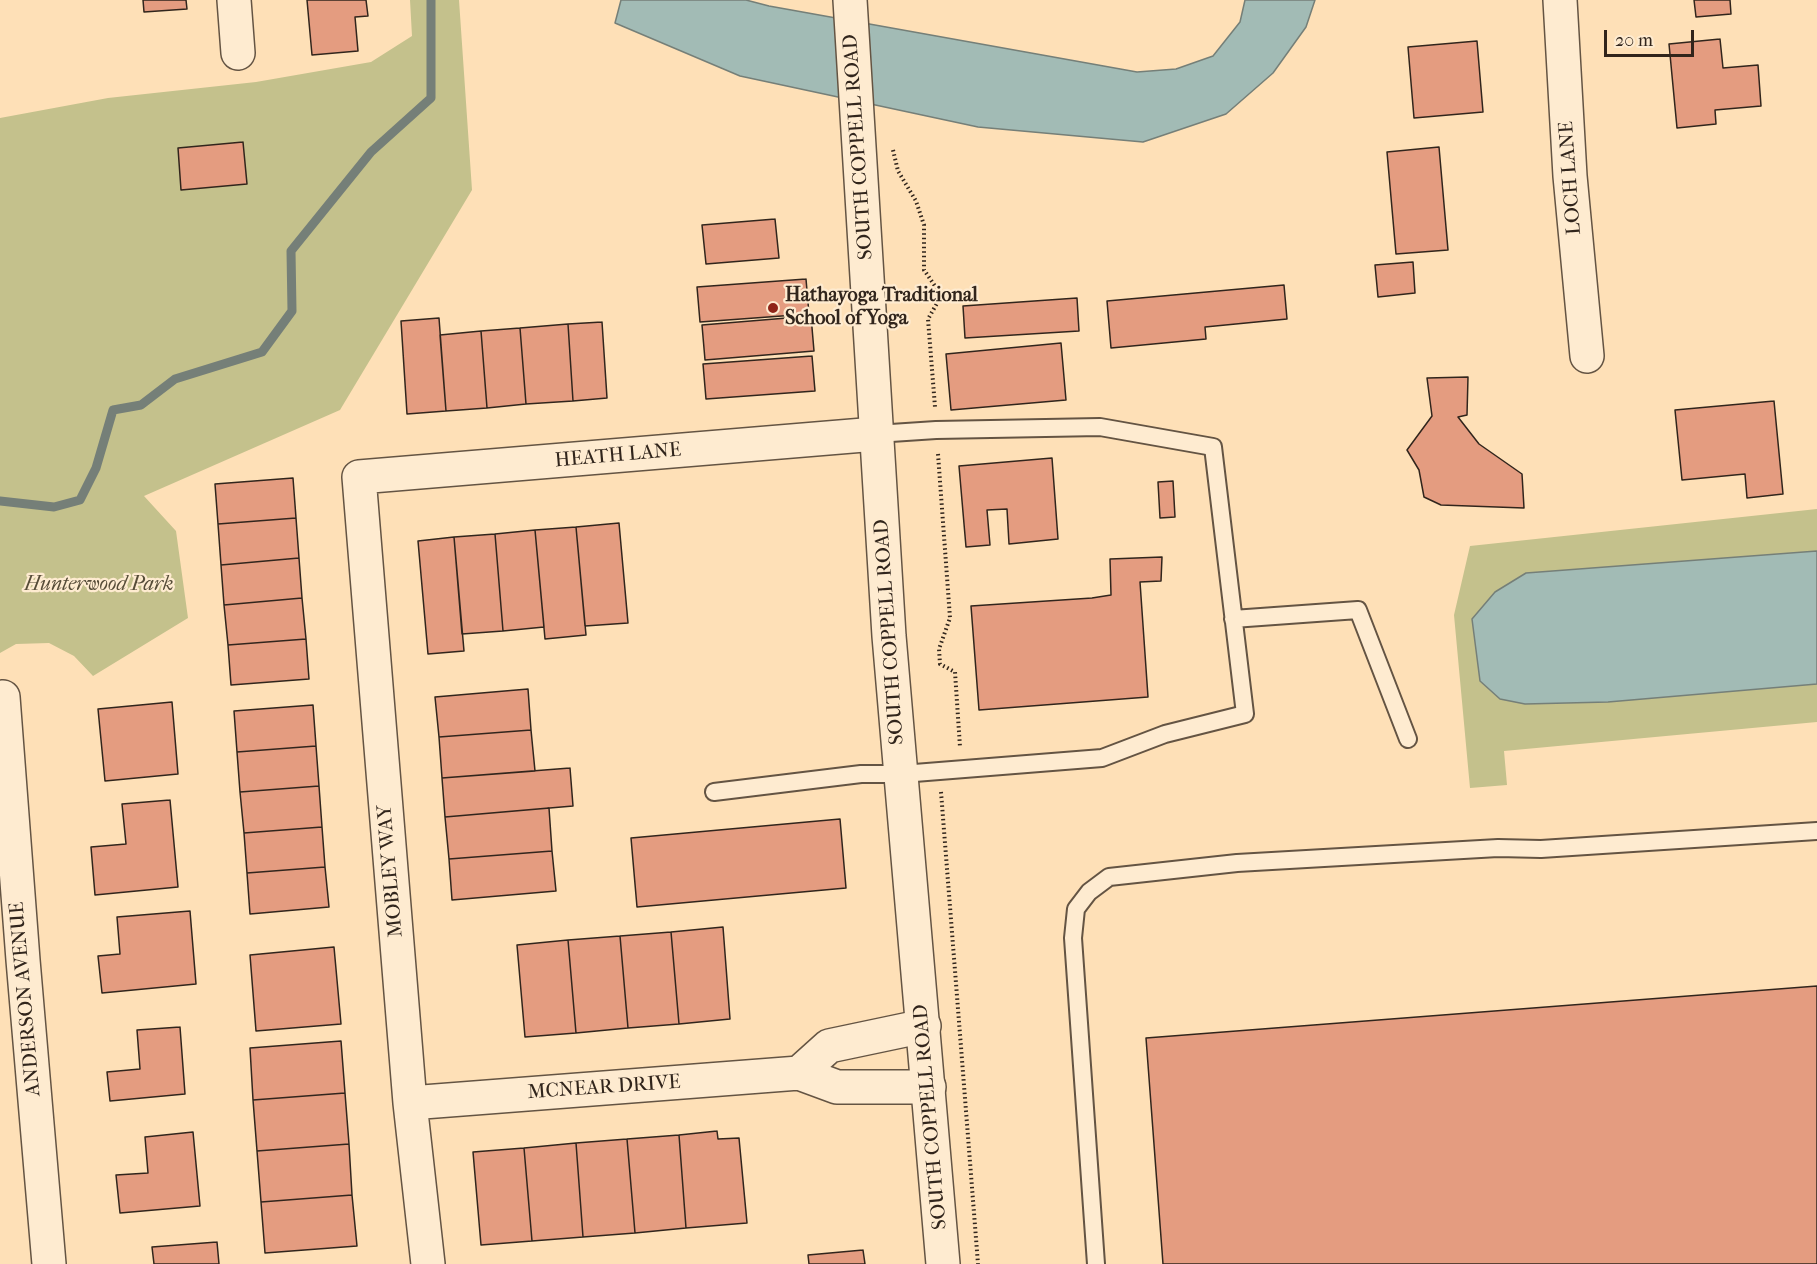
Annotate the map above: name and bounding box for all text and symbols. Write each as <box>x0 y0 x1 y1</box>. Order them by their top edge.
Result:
scale bar <box>1607 18 1697 56</box>
text: 20 m <box>1615 30 1653 51</box>
street label: SOUTH COPPELL ROAD <box>839 33 879 261</box>
street label: LOCH LANE <box>1555 120 1587 236</box>
place label: Hathayoga Traditional School of Yoga <box>785 284 978 331</box>
marker: Hathayoga Traditional School of Yoga <box>766 301 780 315</box>
street label: HEATH LANE <box>554 439 682 473</box>
street label: SOUTH COPPELL ROAD <box>870 518 910 746</box>
park label: Hunterwood Park <box>24 573 174 597</box>
street label: MOBLEY WAY <box>373 804 409 938</box>
street label: ANDERSON AVENUE <box>6 901 46 1097</box>
street label: SOUTH COPPELL ROAD <box>909 1003 953 1231</box>
street label: MCNEAR DRIVE <box>527 1071 681 1105</box>

